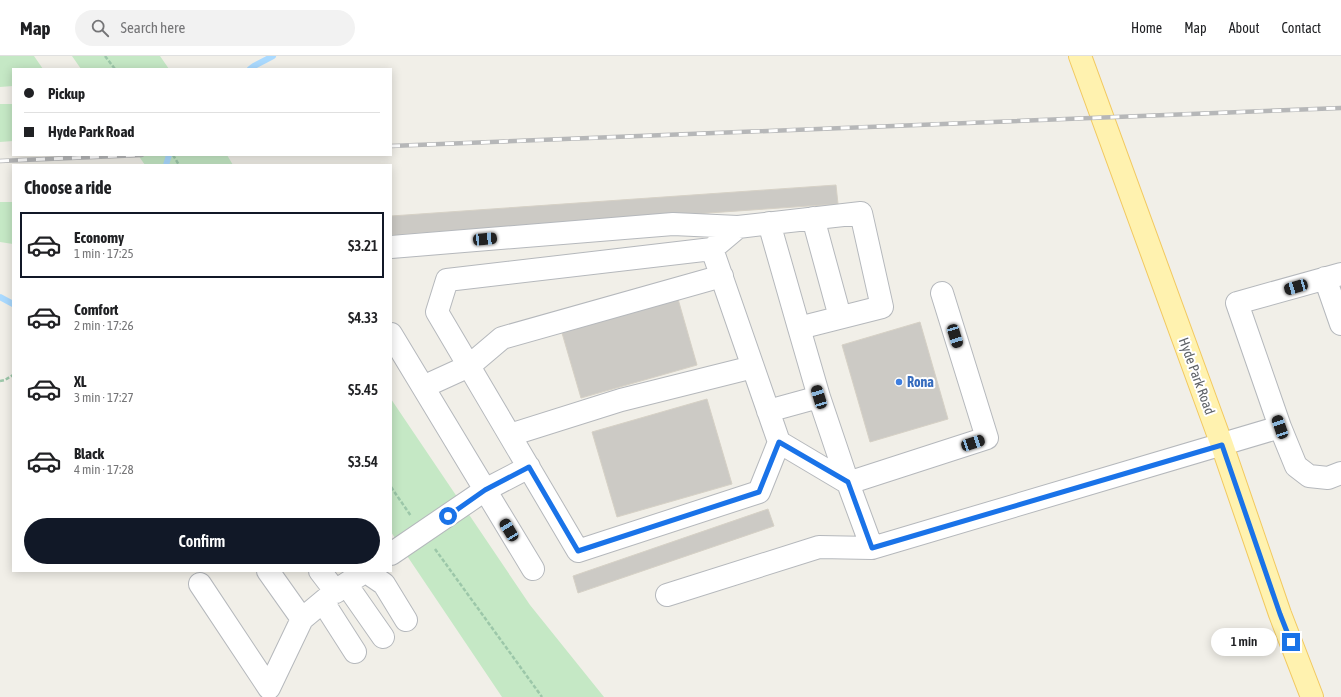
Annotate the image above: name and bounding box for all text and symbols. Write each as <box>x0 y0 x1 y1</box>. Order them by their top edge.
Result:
search box <box>75 10 355 46</box>
text: Map <box>20 17 51 39</box>
icon: search <box>89 17 111 39</box>
text: Search here <box>121 19 185 36</box>
text: Home <box>1131 20 1162 36</box>
text: Map <box>1184 20 1207 36</box>
text: About <box>1229 20 1260 36</box>
text: Contact <box>1282 20 1321 36</box>
text: Pickup <box>48 85 85 102</box>
text: Hyde Park Road <box>48 123 134 140</box>
text: Choose a ride <box>24 177 112 198</box>
icon: car <box>26 227 62 263</box>
text: Economy <box>74 229 124 246</box>
car <box>473 232 497 246</box>
text: $3.21 <box>348 237 378 254</box>
text: 1 min · 17:25 <box>74 246 134 261</box>
car <box>1283 278 1309 296</box>
icon: car <box>26 299 62 335</box>
text: Comfort <box>74 301 118 318</box>
text: $4.33 <box>348 309 378 326</box>
text: 2 min · 17:26 <box>74 318 134 333</box>
car <box>946 323 964 349</box>
street label: Hyde Park Road <box>1176 335 1218 417</box>
icon: car <box>26 371 62 407</box>
text: XL <box>74 373 87 390</box>
place label: Rona <box>907 374 934 390</box>
marker: Rona <box>894 377 904 387</box>
text: $5.45 <box>348 381 378 398</box>
car <box>810 384 828 410</box>
text: 3 min · 17:27 <box>74 390 134 405</box>
car <box>1270 414 1290 440</box>
car <box>960 434 986 452</box>
icon: car <box>26 443 62 479</box>
text: Black <box>74 445 104 462</box>
text: $3.54 <box>348 453 378 470</box>
text: 4 min · 17:28 <box>74 462 134 477</box>
route start <box>439 507 457 525</box>
car <box>498 517 520 543</box>
button: Confirm <box>24 518 380 564</box>
callout: 1 min <box>1211 628 1277 656</box>
route end <box>1282 633 1300 651</box>
text: 1 min <box>1231 634 1257 649</box>

